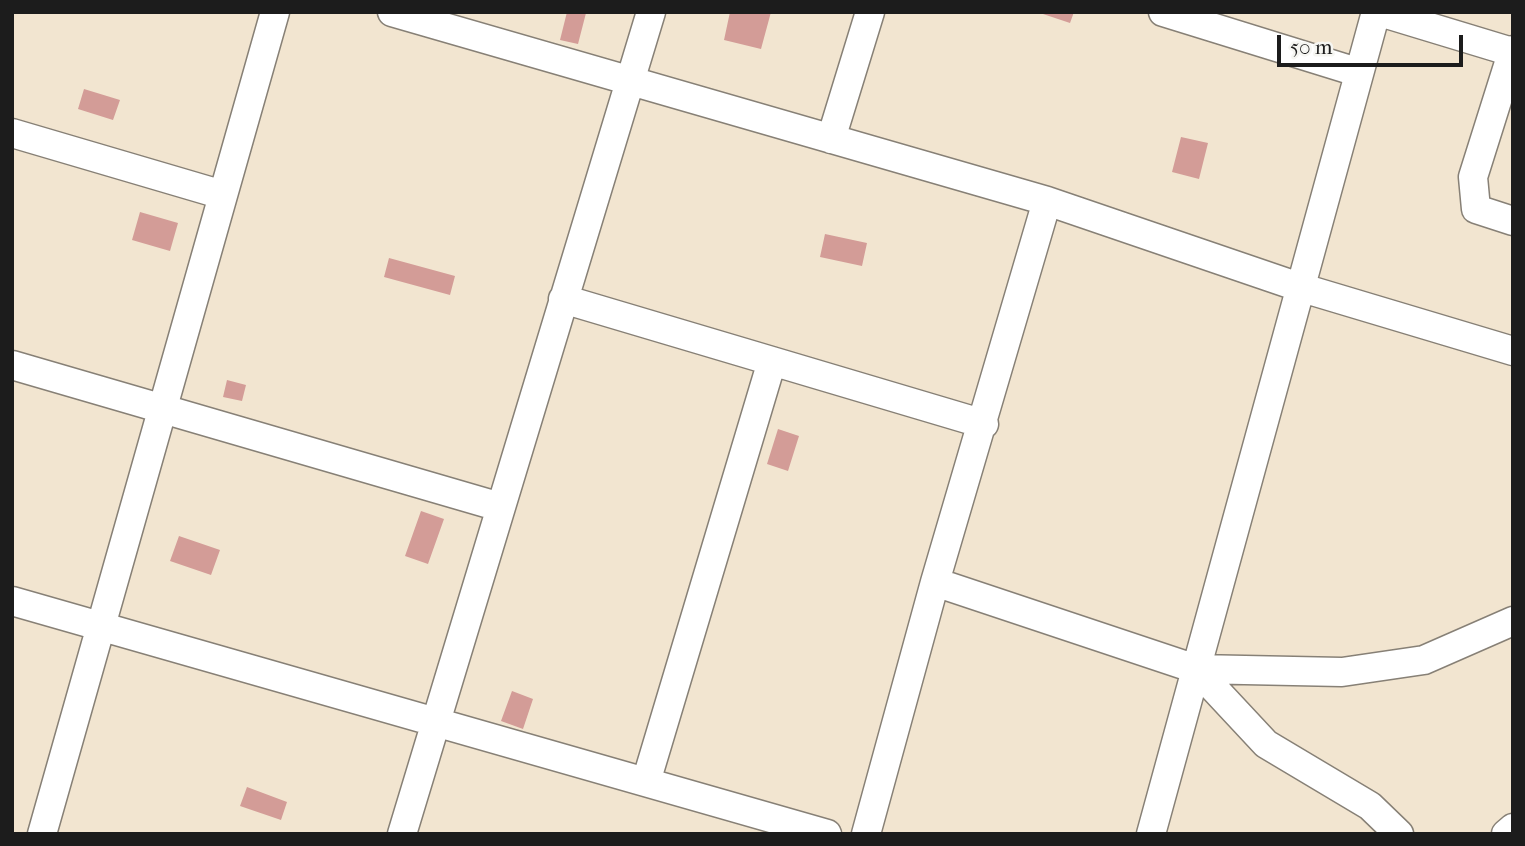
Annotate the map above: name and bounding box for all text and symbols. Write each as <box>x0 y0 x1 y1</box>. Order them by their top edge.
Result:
scale bar <box>1280 21 1466 65</box>
text: 50 m <box>1290 35 1333 59</box>

